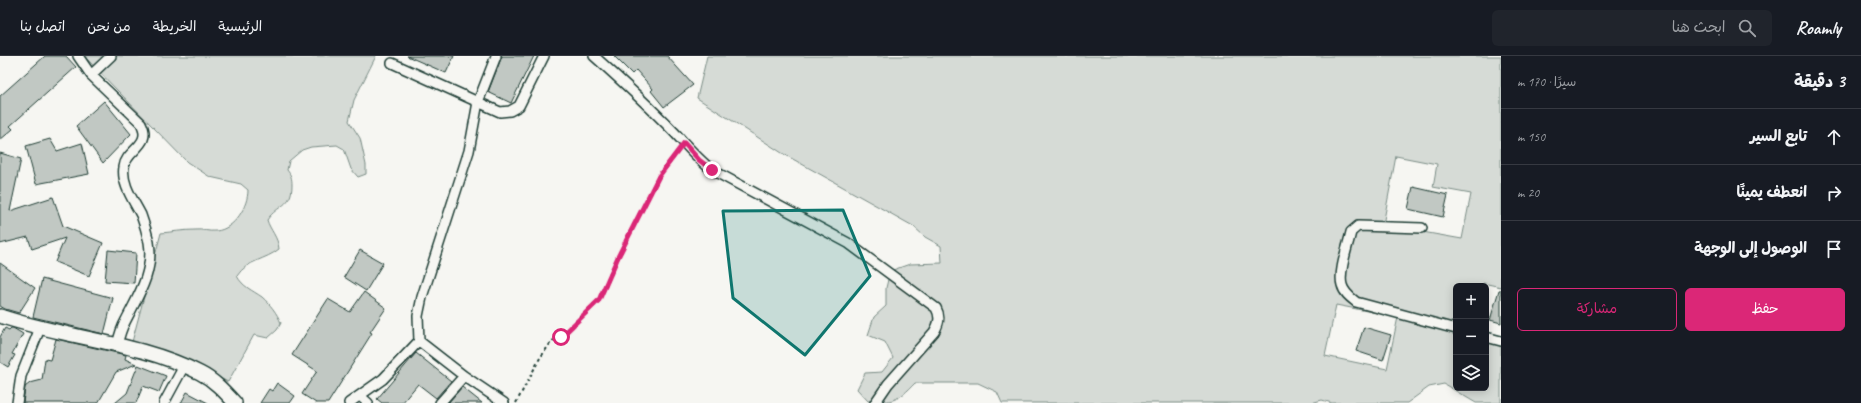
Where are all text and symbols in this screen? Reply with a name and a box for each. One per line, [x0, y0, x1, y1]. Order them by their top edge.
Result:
search box [1492, 10, 1772, 46]
text: Roamly [1796, 16, 1841, 40]
icon: search [1736, 17, 1758, 39]
text: اتصل بنا [20, 18, 65, 35]
text: من نحن [87, 18, 131, 35]
text: الخريطة [153, 18, 196, 35]
text: الرئيسية [218, 18, 262, 35]
text: ابحث هنا [1672, 18, 1726, 37]
text: 3 دقيقة [1794, 71, 1845, 92]
text: سيرًا · 170 m [1517, 74, 1576, 90]
icon: ahead [1823, 126, 1845, 148]
text: تابع السير [1750, 127, 1807, 146]
text: 150 m [1517, 129, 1545, 145]
route end [703, 161, 721, 179]
icon: right [1823, 182, 1845, 204]
text: انعطف يمينًا [1736, 183, 1807, 202]
text: 20 m [1517, 185, 1539, 201]
icon: arrive [1823, 238, 1845, 260]
text: الوصول إلى الوجهة [1694, 239, 1807, 258]
map controls [1453, 283, 1489, 391]
button: + [1453, 283, 1489, 319]
button: مشاركة [1517, 288, 1677, 331]
button: حفظ [1685, 288, 1845, 331]
button: − [1453, 319, 1489, 355]
route start [552, 328, 570, 346]
button: layers [1453, 355, 1489, 391]

